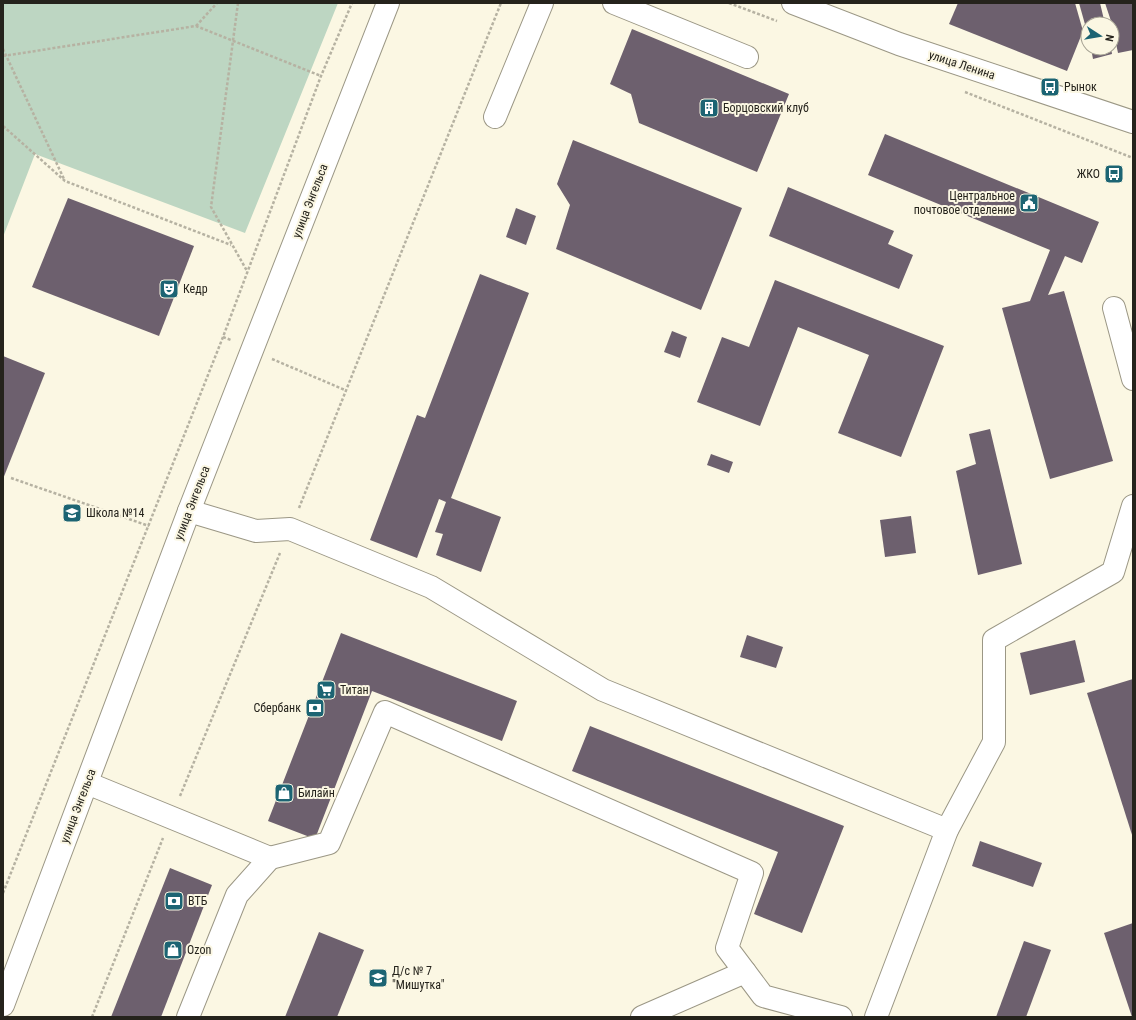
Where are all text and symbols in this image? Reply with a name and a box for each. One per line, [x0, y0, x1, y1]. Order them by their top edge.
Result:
north arrow [1080, 16, 1120, 56]
text: N [1102, 33, 1116, 43]
street label: улица Ленина [927, 48, 997, 82]
bus stop icon: Рынок [1039, 76, 1061, 98]
place label: Рынок [1064, 80, 1097, 94]
building icon: Борцовский клуб [698, 97, 720, 119]
place label: Борцовский клуб [723, 101, 809, 115]
street label: улица Энгельса [289, 162, 331, 240]
bus stop icon: ЖКО [1103, 163, 1125, 185]
place label: ЖКО [1077, 167, 1100, 181]
place label: Центральное почтовое отделение [914, 189, 1015, 217]
public building icon: Центральное почтовое отделение [1018, 192, 1040, 214]
theatre icon: Кедр [158, 278, 180, 300]
place label: Кедр [183, 282, 208, 296]
street label: улица Энгельса [171, 464, 213, 542]
school or university icon: Школа №14 [61, 502, 83, 524]
place label: Школа №14 [86, 506, 145, 520]
supermarket icon: Титан [315, 679, 337, 701]
place label: Титан [340, 683, 369, 697]
bank icon: Сбербанк [304, 697, 326, 719]
place label: Сбербанк [253, 701, 301, 715]
street label: улица Энгельса [57, 767, 99, 845]
shop icon: Билайн [273, 782, 295, 804]
place label: Билайн [298, 786, 335, 800]
bank icon: ВТБ [163, 890, 185, 912]
place label: ВТБ [188, 894, 208, 908]
shop icon: Ozon [162, 939, 184, 961]
place label: Ozon [187, 943, 211, 957]
place label: Д/с № 7 "Мишутка" [392, 964, 445, 992]
school or university icon: Д/с № 7 "Мишутка" [367, 967, 389, 989]

